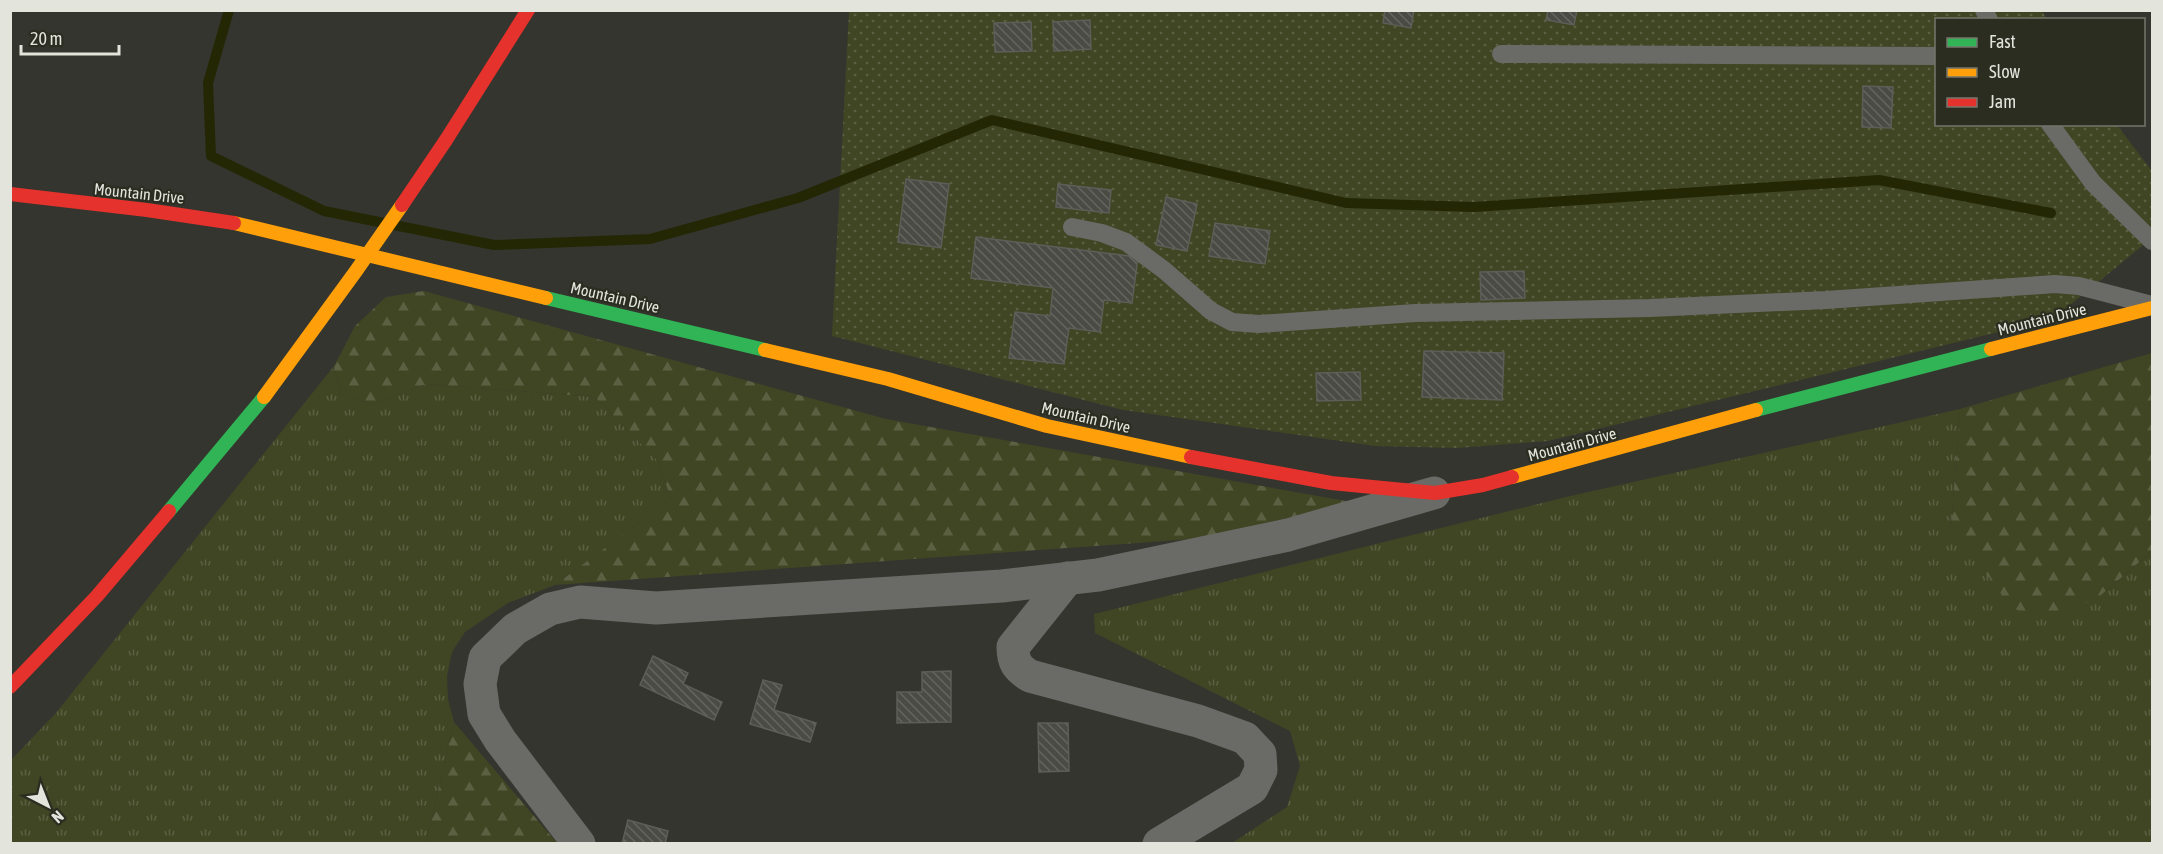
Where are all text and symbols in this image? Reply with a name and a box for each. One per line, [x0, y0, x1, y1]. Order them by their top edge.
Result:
scale bar [21, 18, 118, 56]
legend [1935, 18, 2145, 126]
text: 20 m [30, 28, 62, 49]
text: Fast [1989, 31, 2016, 52]
text: Slow [1989, 61, 2020, 82]
text: Jam [1989, 91, 2016, 112]
street label: Mountain Drive [93, 179, 185, 207]
street label: Mountain Drive [569, 278, 661, 316]
street label: Mountain Drive [1996, 299, 2088, 339]
street label: Mountain Drive [1040, 398, 1132, 436]
street label: Mountain Drive [1526, 424, 1618, 464]
north arrow [18, 776, 78, 836]
text: N [49, 807, 68, 827]

